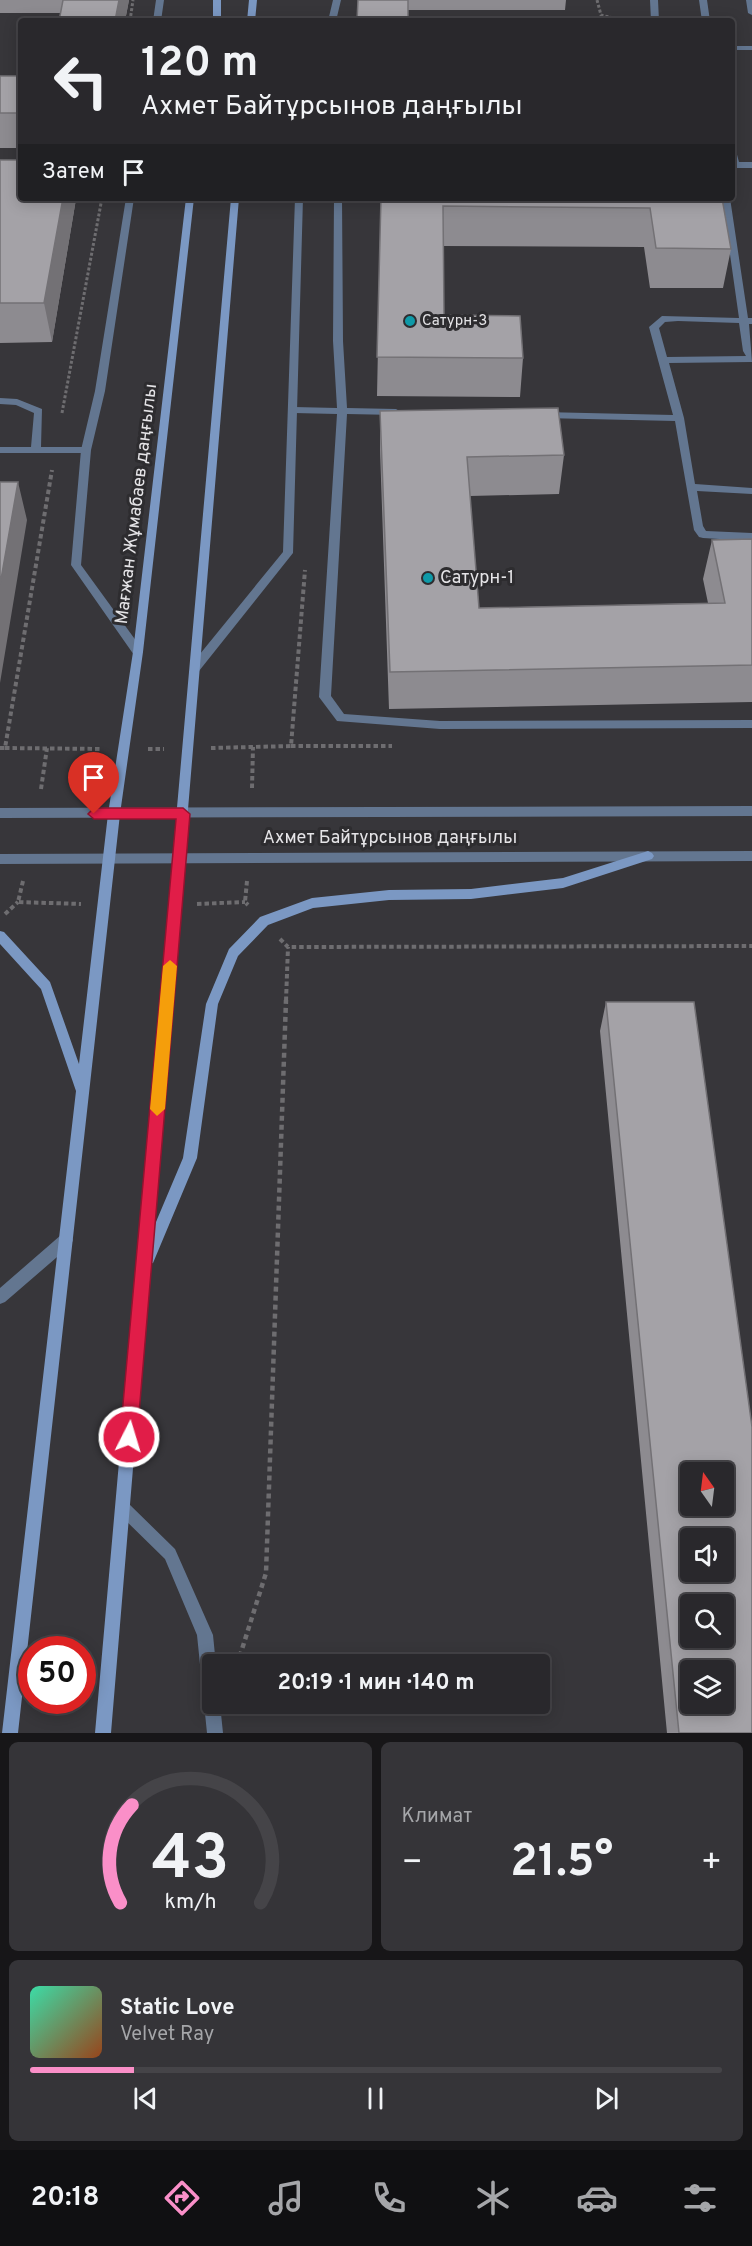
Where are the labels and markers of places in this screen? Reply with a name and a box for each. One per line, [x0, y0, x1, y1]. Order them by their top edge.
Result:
place label: Сатурн-3 [422, 312, 487, 331]
marker: Сатурн-3 [403, 314, 417, 328]
place label: Сатурн-1 [440, 567, 514, 590]
marker: Сатурн-1 [421, 571, 435, 585]
pin [68, 752, 119, 814]

